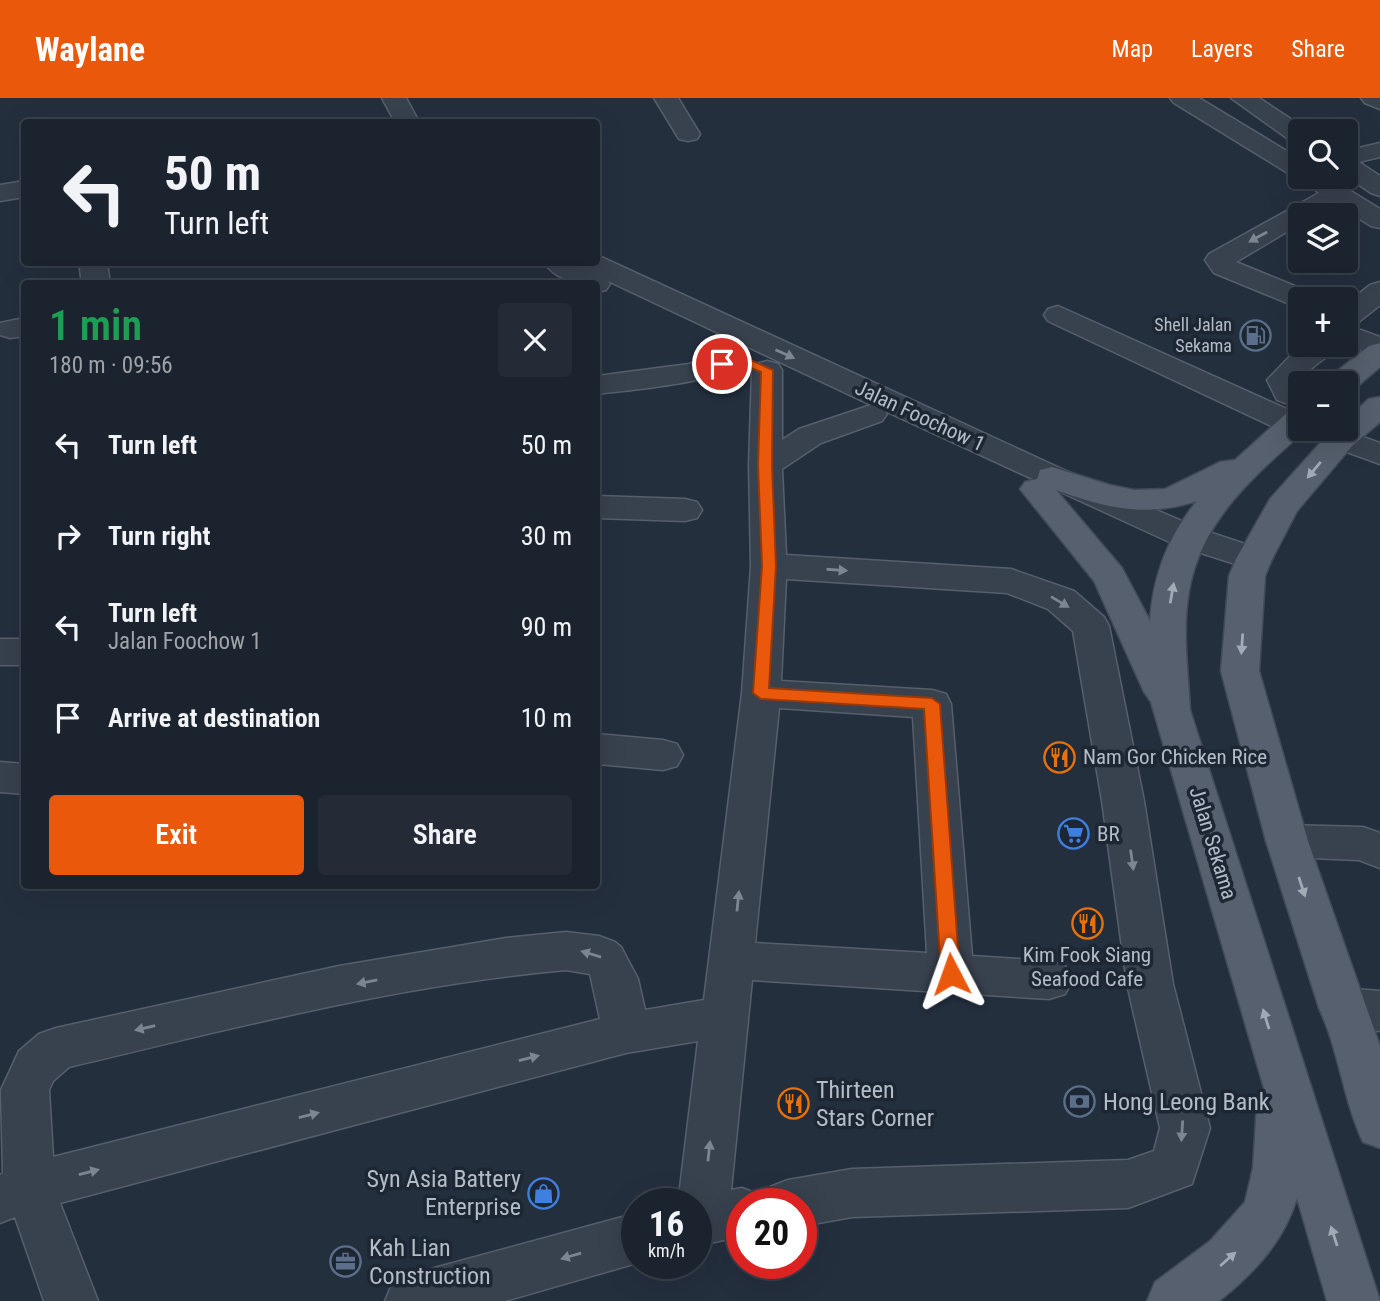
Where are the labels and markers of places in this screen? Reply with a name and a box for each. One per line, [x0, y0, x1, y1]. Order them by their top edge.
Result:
place label: Shell Jalan Sekama [1154, 314, 1232, 356]
fuel station icon: Shell Jalan Sekama [1238, 318, 1272, 352]
pin [692, 334, 752, 394]
restaurant icon: Nam Gor Chicken Rice [1043, 740, 1077, 774]
place label: Nam Gor Chicken Rice [1083, 745, 1267, 769]
supermarket icon: BR [1057, 817, 1091, 851]
place label: BR [1097, 822, 1120, 846]
restaurant icon: Kim Fook Siang Seafood Cafe [1070, 906, 1104, 940]
place label: Kim Fook Siang Seafood Cafe [1023, 943, 1151, 991]
place label: Thirteen Stars Corner [816, 1076, 934, 1132]
bank icon: Hong Leong Bank [1063, 1085, 1097, 1119]
restaurant icon: Thirteen Stars Corner [776, 1087, 810, 1121]
place label: Hong Leong Bank [1103, 1088, 1270, 1116]
place label: Syn Asia Battery Enterprise [367, 1165, 521, 1221]
shop icon: Syn Asia Battery Enterprise [527, 1176, 561, 1210]
place label: Kah Lian Construction [369, 1234, 491, 1290]
office icon: Kah Lian Construction [329, 1245, 363, 1279]

